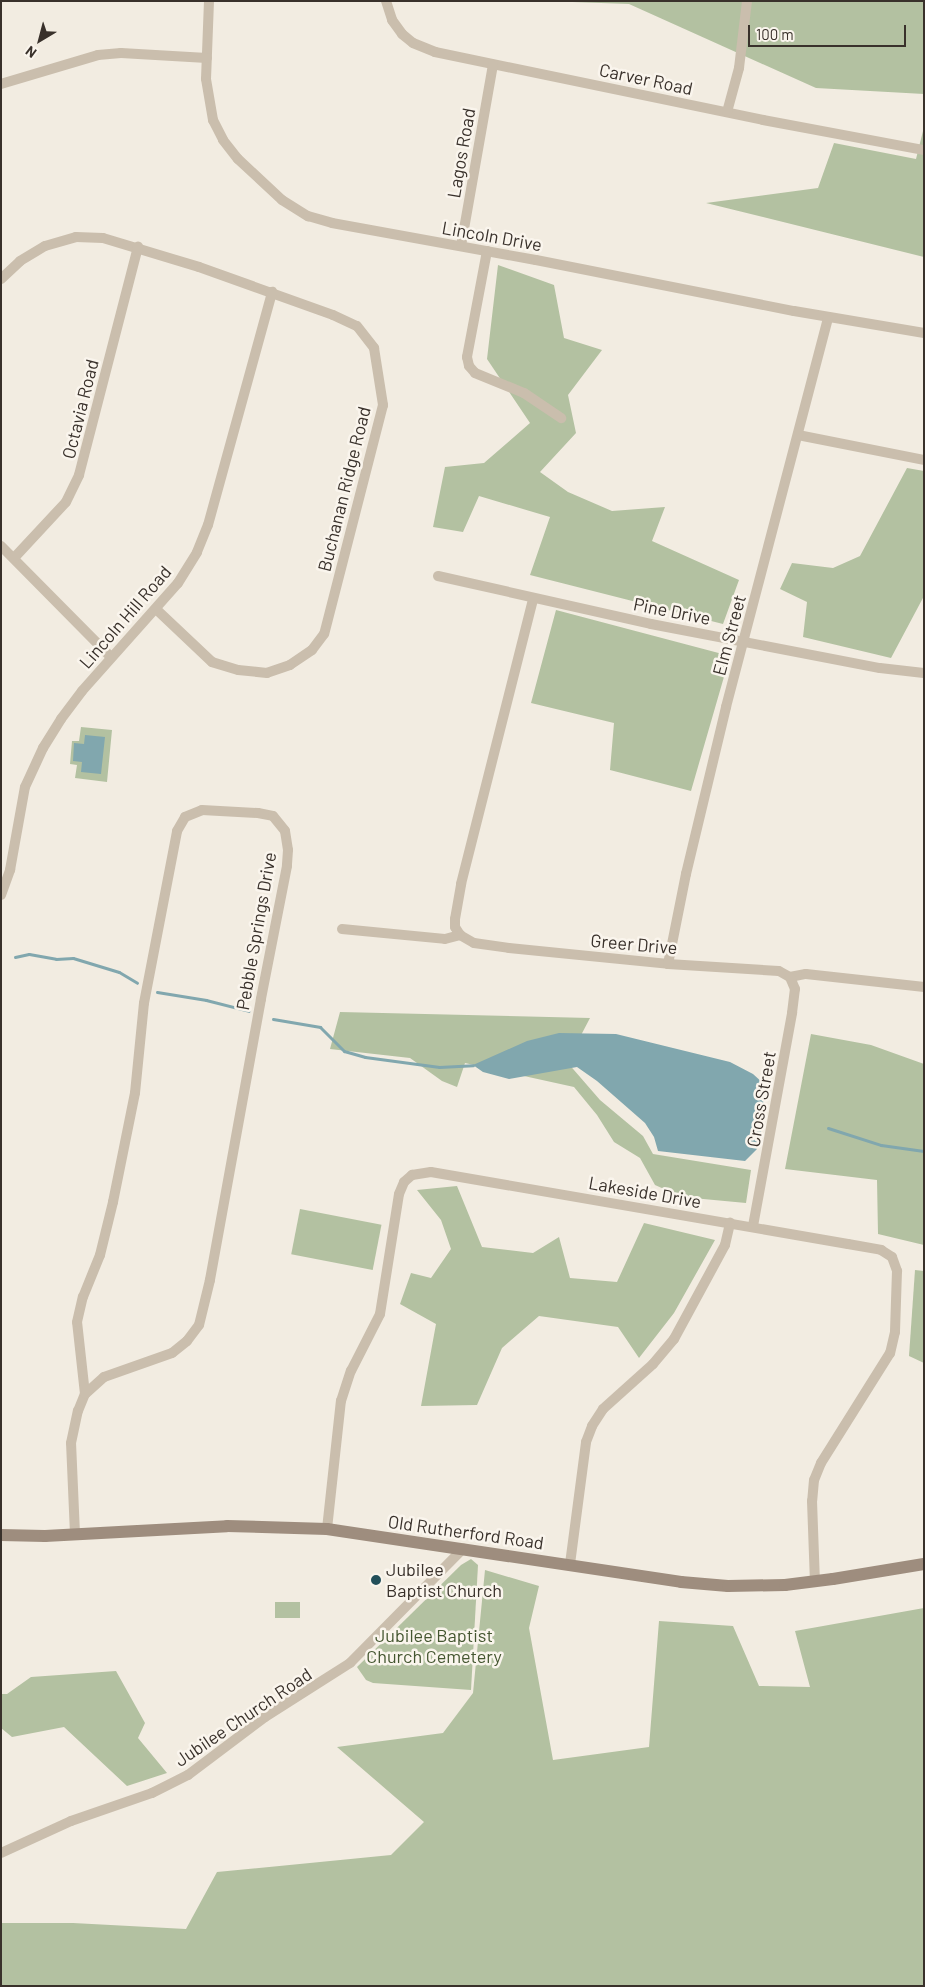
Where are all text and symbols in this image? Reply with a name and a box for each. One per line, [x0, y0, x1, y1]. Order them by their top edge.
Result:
north arrow [15, 15, 65, 65]
scale bar [750, 15, 908, 47]
text: 100 m [756, 25, 794, 43]
text: N [22, 43, 40, 62]
street label: Carver Road [597, 59, 695, 99]
street label: Lagos Road [442, 106, 480, 200]
street label: Lincoln Drive [440, 217, 544, 255]
street label: Octavia Road [57, 357, 103, 461]
street label: Buchanan Ridge Road [313, 404, 375, 574]
street label: Lincoln Hill Road [75, 561, 175, 673]
street label: Elm Street [708, 592, 750, 678]
street label: Pine Drive [632, 593, 712, 629]
street label: Pebble Springs Drive [231, 850, 281, 1012]
street label: Greer Drive [590, 929, 678, 959]
street label: Cross Street [742, 1049, 780, 1149]
street label: Lakeside Drive [587, 1171, 703, 1213]
street label: Old Rutherford Road [387, 1510, 545, 1554]
place label: Jubilee Baptist Church [386, 1559, 502, 1602]
marker: Jubilee Baptist Church [370, 1574, 382, 1586]
park label: Jubilee Baptist Church Cemetery [366, 1625, 502, 1668]
street label: Jubilee Church Road [170, 1663, 316, 1771]

